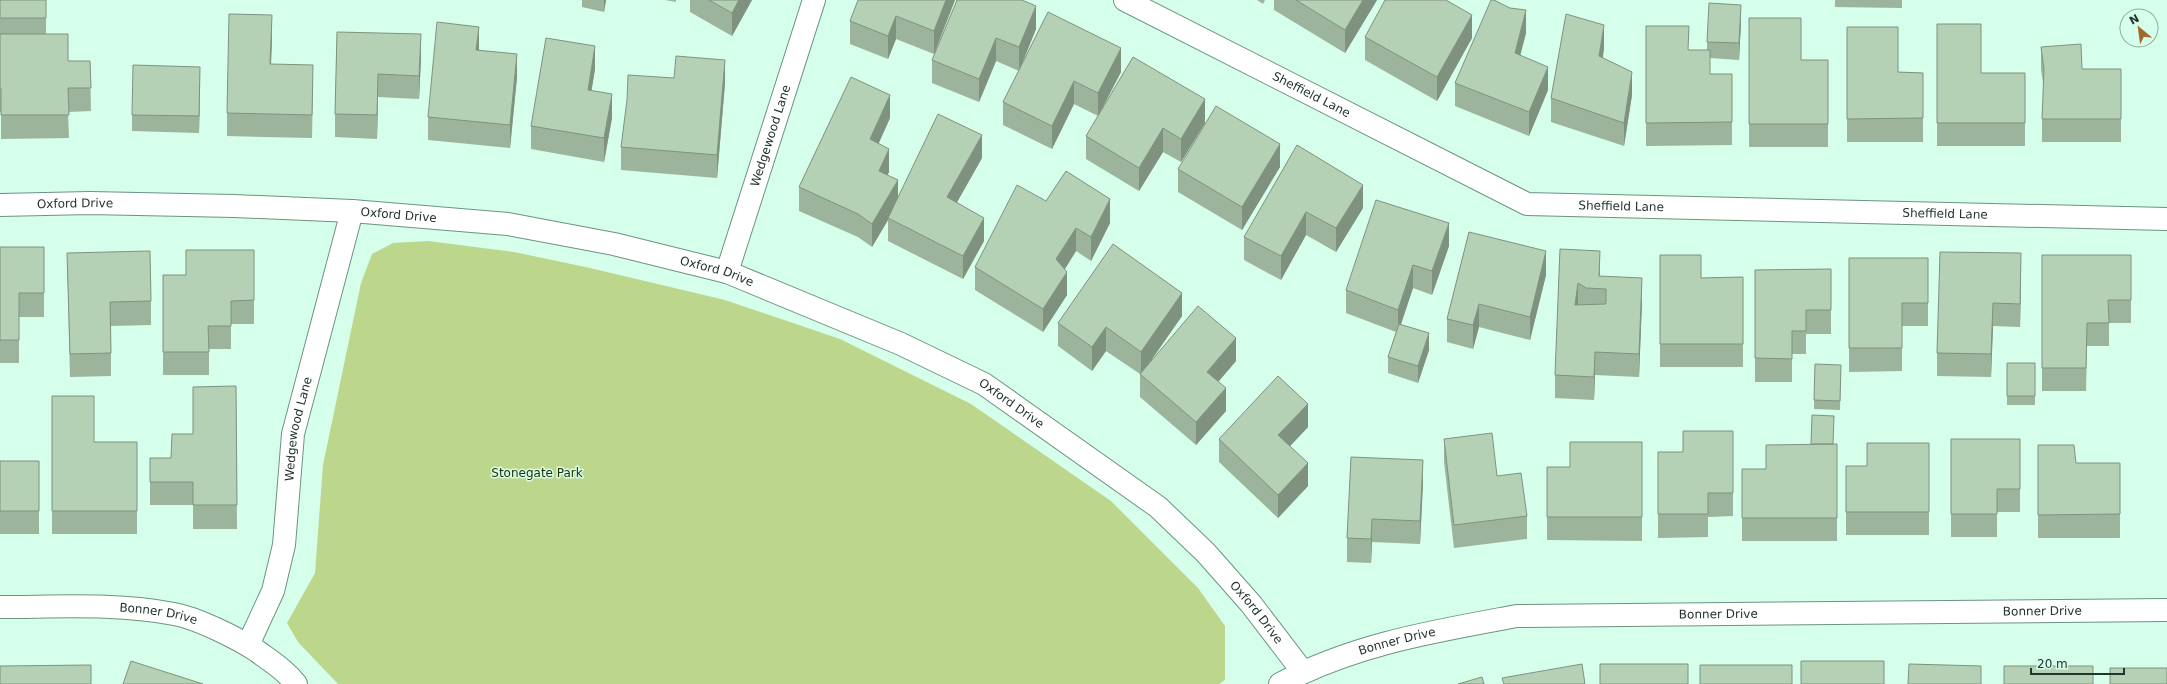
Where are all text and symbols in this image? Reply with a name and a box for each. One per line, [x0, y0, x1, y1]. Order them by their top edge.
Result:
north arrow [2119, 8, 2159, 48]
text: N [2127, 12, 2142, 28]
street label: Sheffield Lane [1270, 69, 1353, 120]
street label: Wedgewood Lane [748, 83, 793, 189]
street label: Oxford Drive [37, 196, 113, 211]
street label: Sheffield Lane [1578, 198, 1664, 214]
street label: Oxford Drive [360, 205, 437, 225]
street label: Sheffield Lane [1902, 206, 1988, 222]
street label: Oxford Drive [679, 254, 756, 289]
street label: Wedgewood Lane [282, 375, 315, 482]
street label: Oxford Drive [976, 376, 1047, 431]
park label: Stonegate Park [491, 466, 583, 480]
street label: Oxford Drive [1227, 578, 1286, 647]
street label: Bonner Drive [119, 600, 199, 627]
street label: Bonner Drive [2003, 604, 2082, 619]
street label: Bonner Drive [1679, 607, 1758, 622]
street label: Bonner Drive [1357, 625, 1437, 658]
scale bar [2031, 650, 2124, 676]
text: 20 m [2037, 657, 2068, 671]

